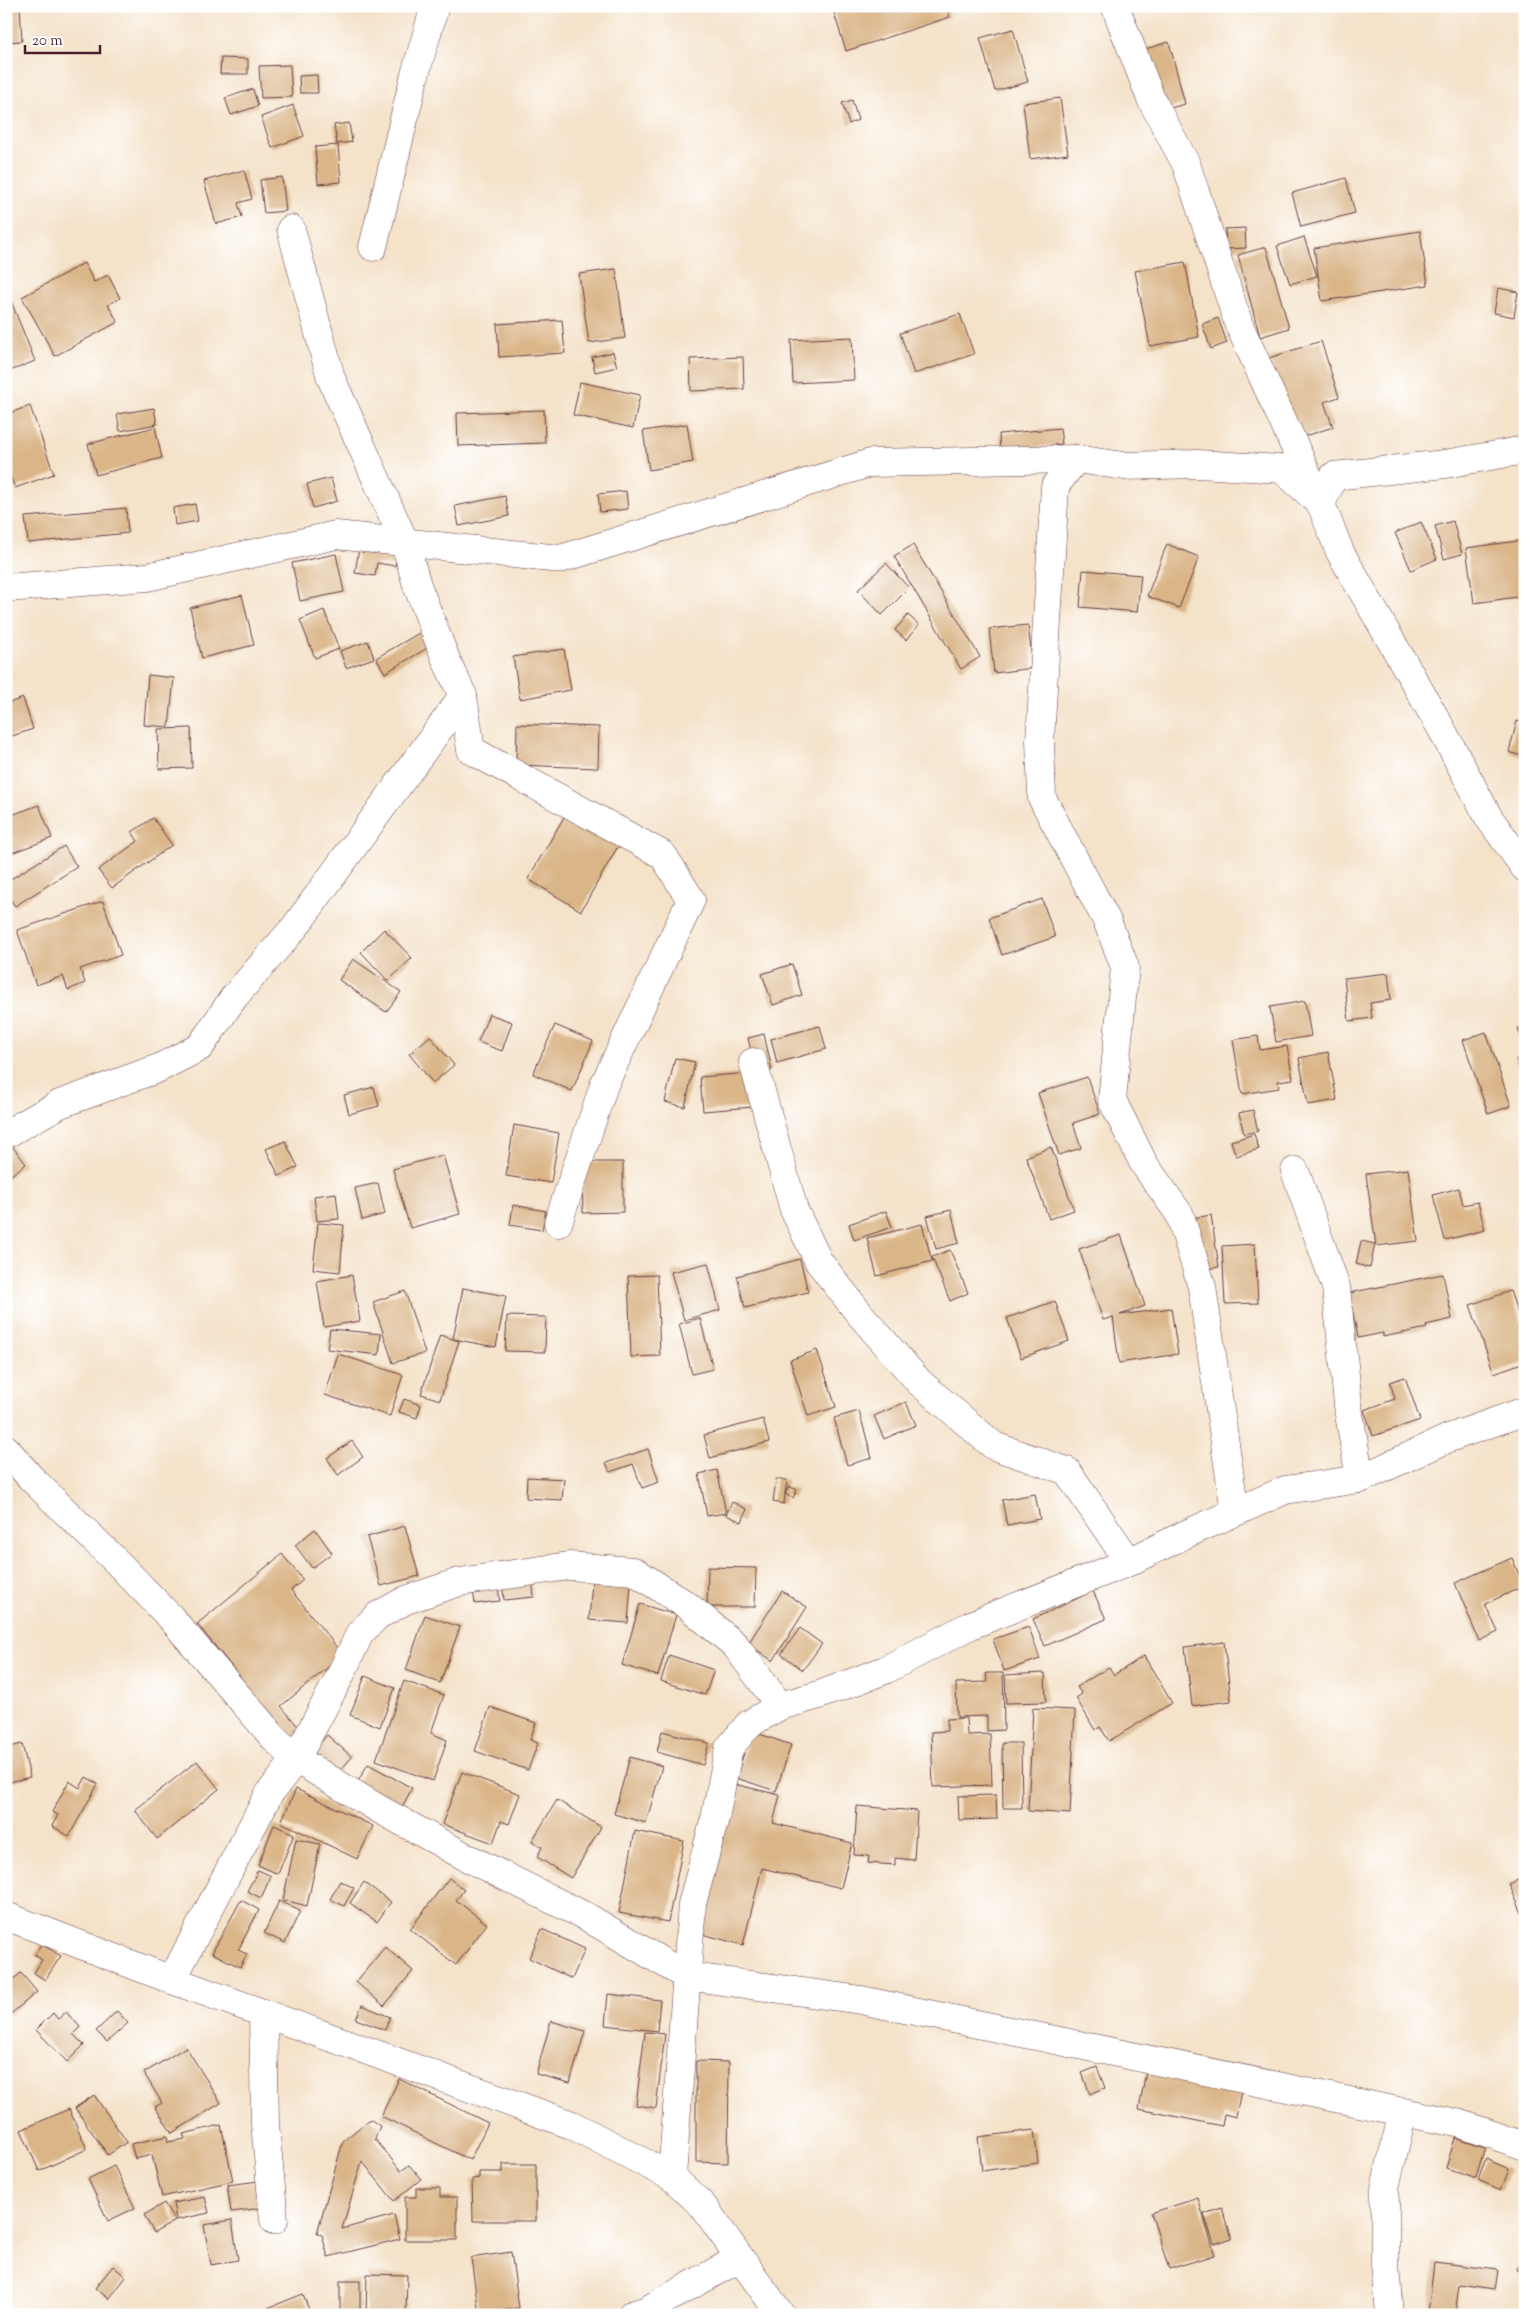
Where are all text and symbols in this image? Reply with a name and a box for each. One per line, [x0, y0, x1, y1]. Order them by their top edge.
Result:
scale bar [25, 22, 100, 54]
text: 20 m [32, 31, 63, 52]

